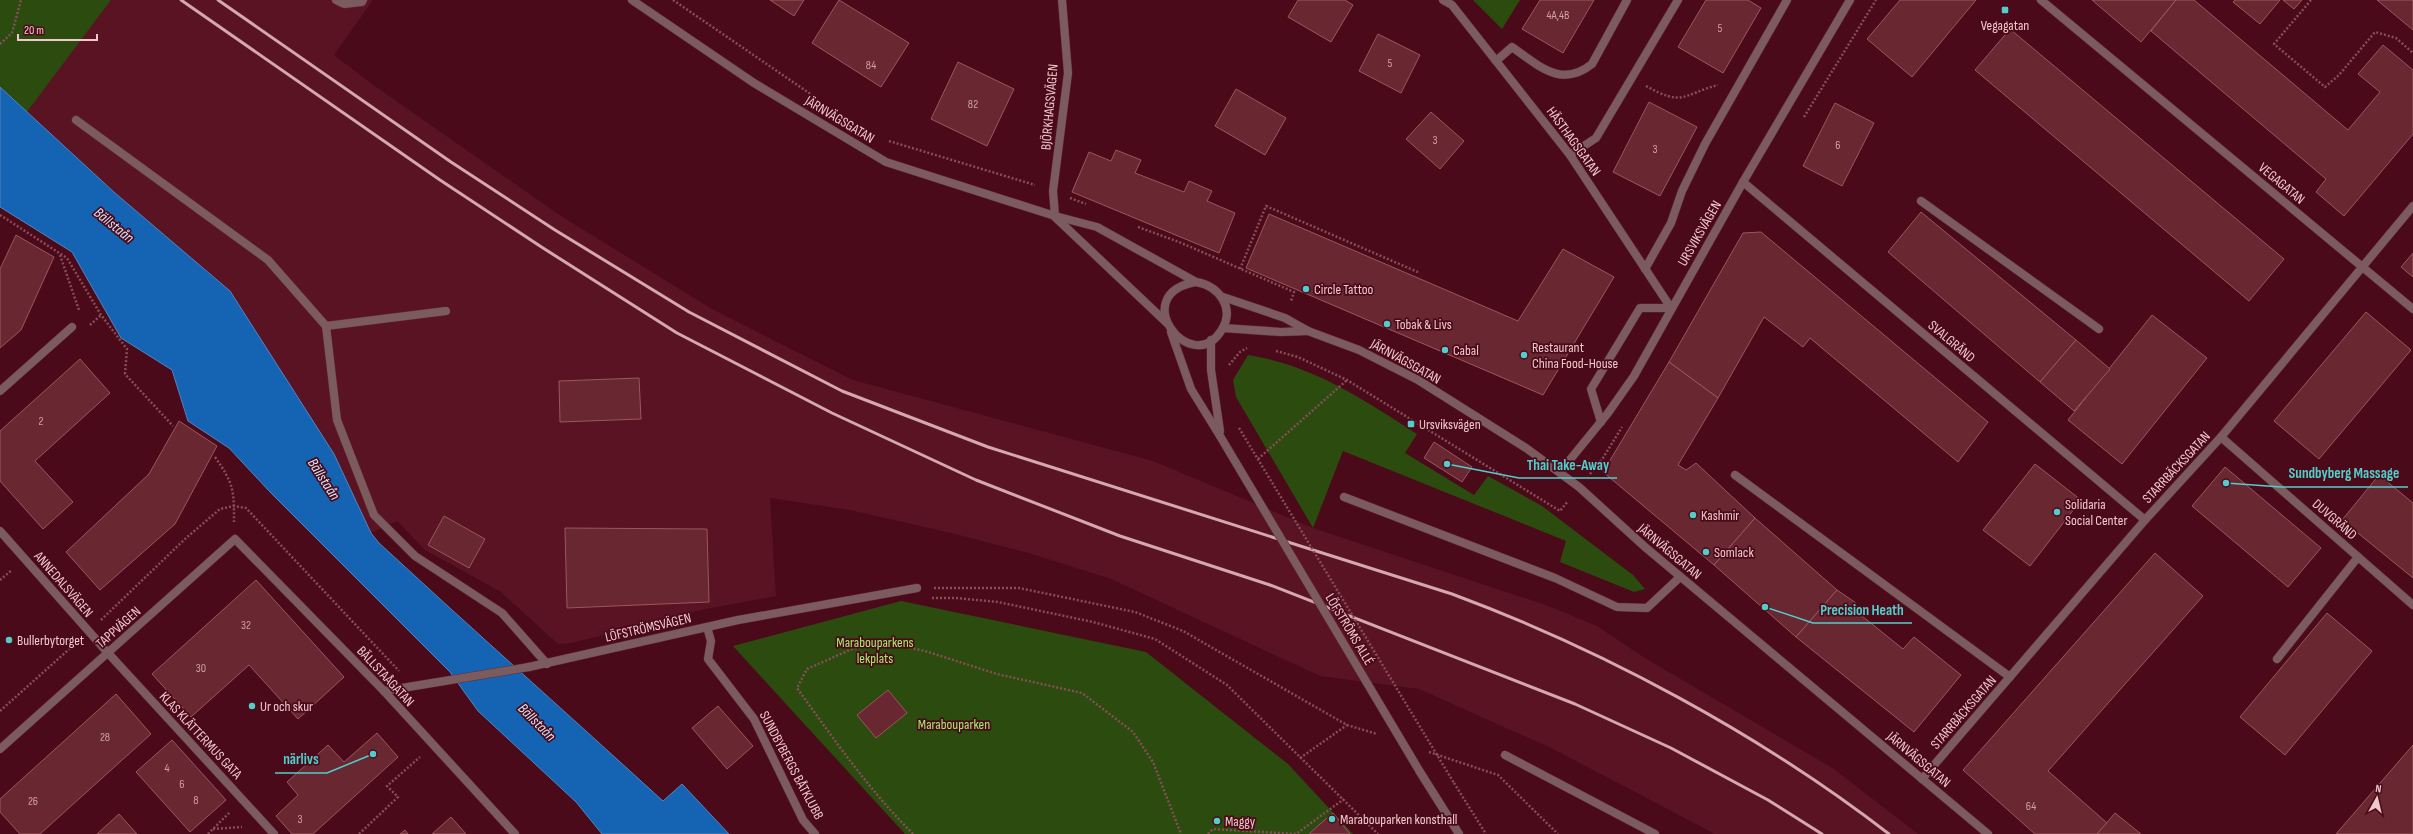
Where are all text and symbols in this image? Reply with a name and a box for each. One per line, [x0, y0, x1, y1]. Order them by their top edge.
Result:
marker: Vegagatan [2000, 5, 2010, 15]
house number: 4A,4B [1547, 8, 1569, 23]
scale bar [18, 16, 97, 42]
place label: Vegagatan [1981, 17, 2029, 34]
house number: 5 [1718, 21, 1723, 36]
text: 20 m [24, 23, 44, 38]
house number: 5 [1388, 56, 1393, 71]
house number: 84 [866, 58, 876, 73]
street label: BJÖRKHAGSVÄGEN [1037, 63, 1062, 151]
street label: JÄRNVÄGSGATAN [801, 92, 877, 147]
house number: 82 [968, 97, 978, 112]
street label: HÄSTHAGSGATAN [1543, 103, 1604, 179]
house number: 3 [1432, 133, 1438, 148]
house number: 6 [1835, 138, 1841, 153]
house number: 3 [1652, 142, 1658, 157]
street label: VEGAGATAN [2255, 159, 2308, 208]
street label: URSVIKSVÄGEN [1674, 198, 1725, 269]
water label: Bällstaån [90, 203, 138, 247]
place label: Circle Tattoo [1314, 281, 1374, 298]
marker: Circle Tattoo [1301, 284, 1311, 294]
place label: Tobak & Livs [1395, 316, 1452, 333]
street label: SVALGRÄND [1925, 317, 1979, 366]
marker: Tobak & Livs [1382, 319, 1392, 329]
street label: JÄRNVÄGSGATAN [1367, 335, 1444, 388]
place label: Restaurant China Food-House [1532, 339, 1618, 372]
place label: Cabal [1453, 342, 1479, 359]
marker: Cabal [1440, 345, 1450, 355]
marker: Restaurant China Food-House [1519, 350, 1529, 360]
house number: 2 [39, 414, 44, 429]
place label: Ursviksvägen [1419, 416, 1481, 433]
marker: Ursviksvägen [1406, 419, 1416, 429]
street label: STARRBÄCKSGATAN [2139, 428, 2214, 507]
callout: Thai Take-Away [1519, 451, 1617, 478]
water label: Bällstaån [303, 455, 344, 504]
text: Thai Take-Away [1527, 456, 1610, 475]
callout: Sundbyberg Massage [2281, 460, 2408, 487]
text: Sundbyberg Massage [2289, 464, 2399, 483]
street label: DUVGRÄND [2309, 495, 2360, 543]
place label: Solidaria Social Center [2065, 496, 2127, 529]
place label: Kashmir [1701, 507, 1739, 524]
marker: Solidaria Social Center [2052, 507, 2062, 517]
marker: Kashmir [1688, 510, 1698, 520]
street label: JÄRNVÄGSGATAN [1634, 519, 1705, 583]
place label: Somlack [1714, 544, 1754, 561]
street label: ANNEDALSVÄGEN [30, 547, 97, 621]
marker: Somlack [1701, 547, 1711, 557]
street label: LÖFSTRÖMS ALLÉ [1322, 590, 1378, 668]
callout: Precision Heath [1813, 596, 1912, 623]
text: Precision Heath [1820, 601, 1904, 620]
street label: TAPPVÄGEN [92, 603, 144, 652]
street label: LÖFSTRÖMSVÄGEN [603, 609, 693, 646]
house number: 32 [241, 618, 251, 633]
place label: Bullerbytorget [17, 632, 84, 649]
park label: Marabouparkens lekplats [836, 634, 914, 667]
marker: Bullerbytorget [4, 635, 14, 645]
street label: BÄLLSTAÅGATAN [353, 643, 418, 710]
house number: 30 [196, 661, 206, 676]
street label: STARRBÄCKSGATAN [1927, 672, 2000, 753]
street label: KLAS KLÄTTERMUS GATA [156, 688, 246, 783]
place label: Ur och skur [260, 698, 313, 715]
water label: Bällstaån [514, 699, 560, 745]
marker: Ur och skur [247, 701, 257, 711]
street label: SUNDBYBERGS BÅTKLUBB [756, 708, 827, 822]
park label: Marabouparken [918, 716, 990, 733]
street label: JÄRNVÄGSGATAN [1883, 727, 1954, 791]
house number: 28 [100, 730, 110, 745]
callout: närlivs [275, 746, 327, 773]
text: närlivs [283, 750, 319, 769]
house number: 4 [164, 761, 170, 776]
house number: 6 [179, 777, 185, 792]
north arrow [2357, 778, 2397, 818]
text: N [2375, 782, 2382, 795]
house number: 8 [193, 793, 199, 808]
house number: 26 [28, 794, 38, 809]
house number: 64 [2026, 799, 2036, 814]
place label: Marabouparken konsthall [1340, 811, 1457, 828]
house number: 3 [297, 812, 303, 827]
place label: Maggy [1225, 813, 1256, 830]
marker: Marabouparken konsthall [1327, 814, 1337, 824]
marker: Maggy [1212, 816, 1222, 826]

